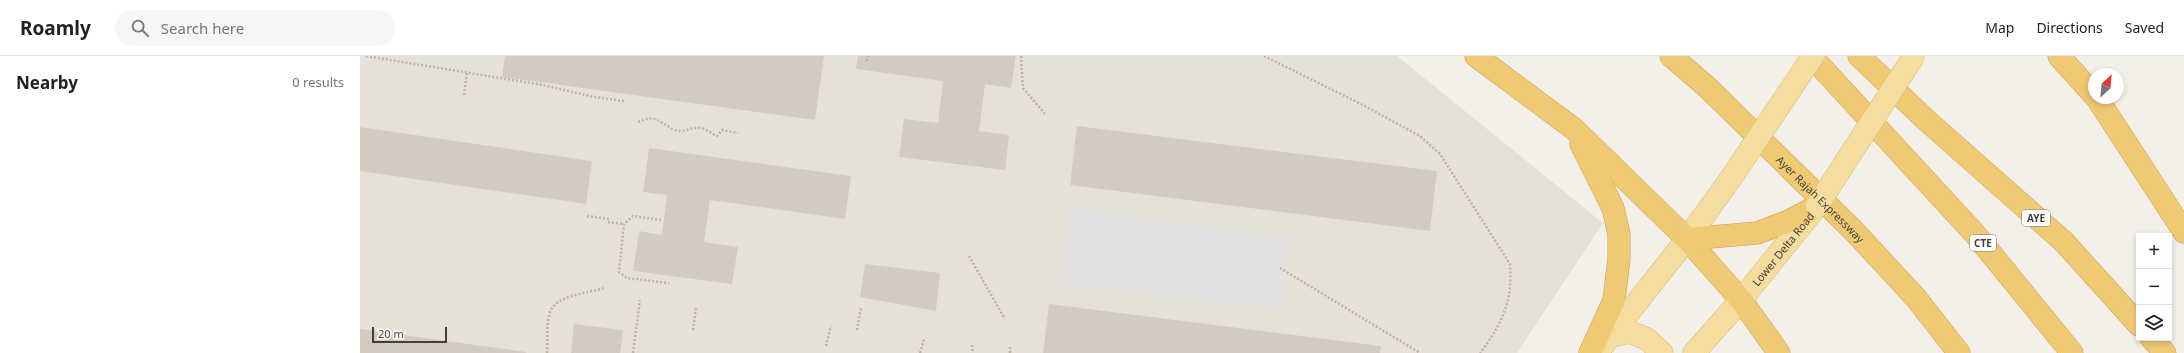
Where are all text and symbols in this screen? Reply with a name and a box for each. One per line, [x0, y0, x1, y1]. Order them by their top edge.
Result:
search box [115, 10, 395, 46]
text: Roamly [20, 15, 91, 41]
icon: search [129, 17, 151, 39]
text: Search here [161, 18, 244, 38]
text: Map [1985, 18, 2014, 37]
text: Directions [2036, 18, 2103, 37]
text: Saved [2125, 18, 2164, 37]
north arrow [2088, 68, 2124, 104]
text: Nearby [16, 71, 78, 94]
text: 0 results [292, 73, 344, 91]
street label: Ayer Rajah Expressway [1773, 152, 1868, 246]
street label: Lower Delta Road [1748, 208, 1817, 289]
road number: AYE [2022, 210, 2050, 226]
map controls [2136, 233, 2172, 341]
button: + [2136, 233, 2172, 269]
road number: CTE [1970, 235, 1996, 251]
button: − [2136, 269, 2172, 305]
button: layers [2136, 305, 2172, 341]
scale bar [372, 325, 447, 344]
text: 20 m [378, 326, 404, 341]

